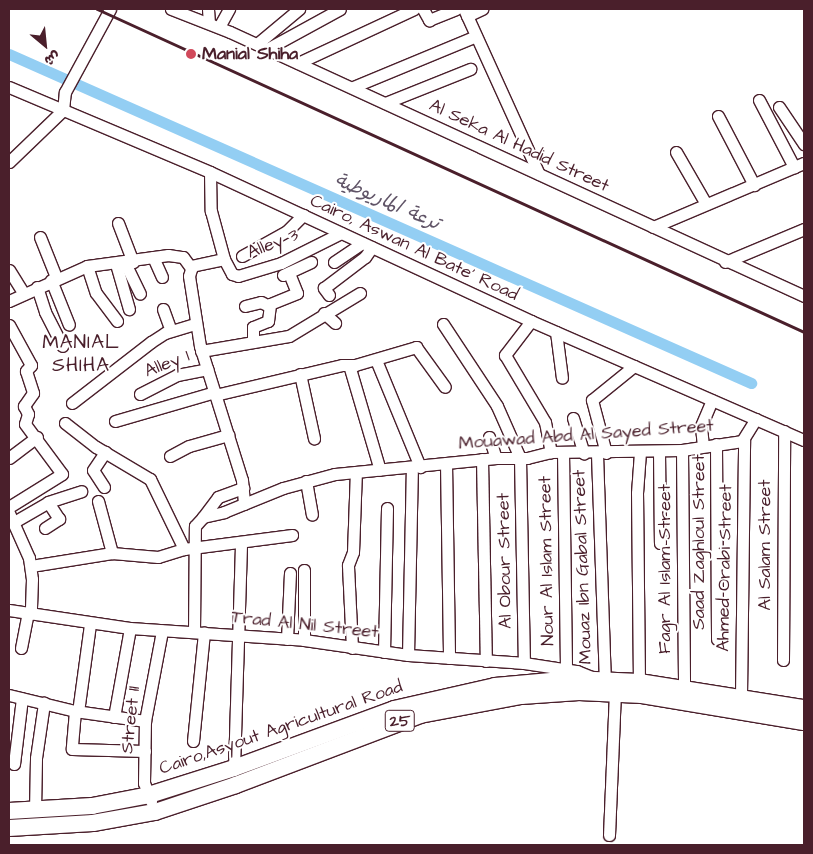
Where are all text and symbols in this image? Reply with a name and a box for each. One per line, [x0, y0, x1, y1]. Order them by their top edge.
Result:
north arrow [20, 20, 70, 70]
place label: Manial Shiha [202, 43, 298, 65]
text: ش [41, 46, 64, 71]
marker: Manial Shiha [184, 47, 198, 61]
street label: Al Seka Al Hadid Street [426, 95, 612, 197]
water label: ترعة الماريوطية [331, 169, 443, 235]
street label: Cairo, Aswan Al Bate' Road [306, 190, 522, 306]
street label: Alley 3 [244, 224, 302, 264]
district label: MANIAL SHIHA [41, 330, 121, 377]
street label: Alley 1 [142, 346, 192, 382]
street label: Mouawad Abd Al Sayed Street [458, 415, 714, 455]
street label: Saad Zaghloul Street [688, 454, 710, 630]
street label: Mouaz Ibn Gabal Street [569, 469, 597, 665]
street label: Nour Al Islam Street [535, 476, 559, 646]
street label: Al Salam Street [754, 479, 776, 611]
street label: Fagr Al Islam Street [654, 484, 676, 654]
street label: Ahmed Orabi Street [713, 484, 737, 652]
street label: Al Obour Street [493, 493, 517, 629]
street label: Trad Al Nil Street [230, 607, 380, 643]
street label: Cairo,Asyout Agricultural Road [157, 676, 405, 780]
street label: Street 11 [117, 685, 145, 755]
road number: 25 [384, 708, 416, 734]

